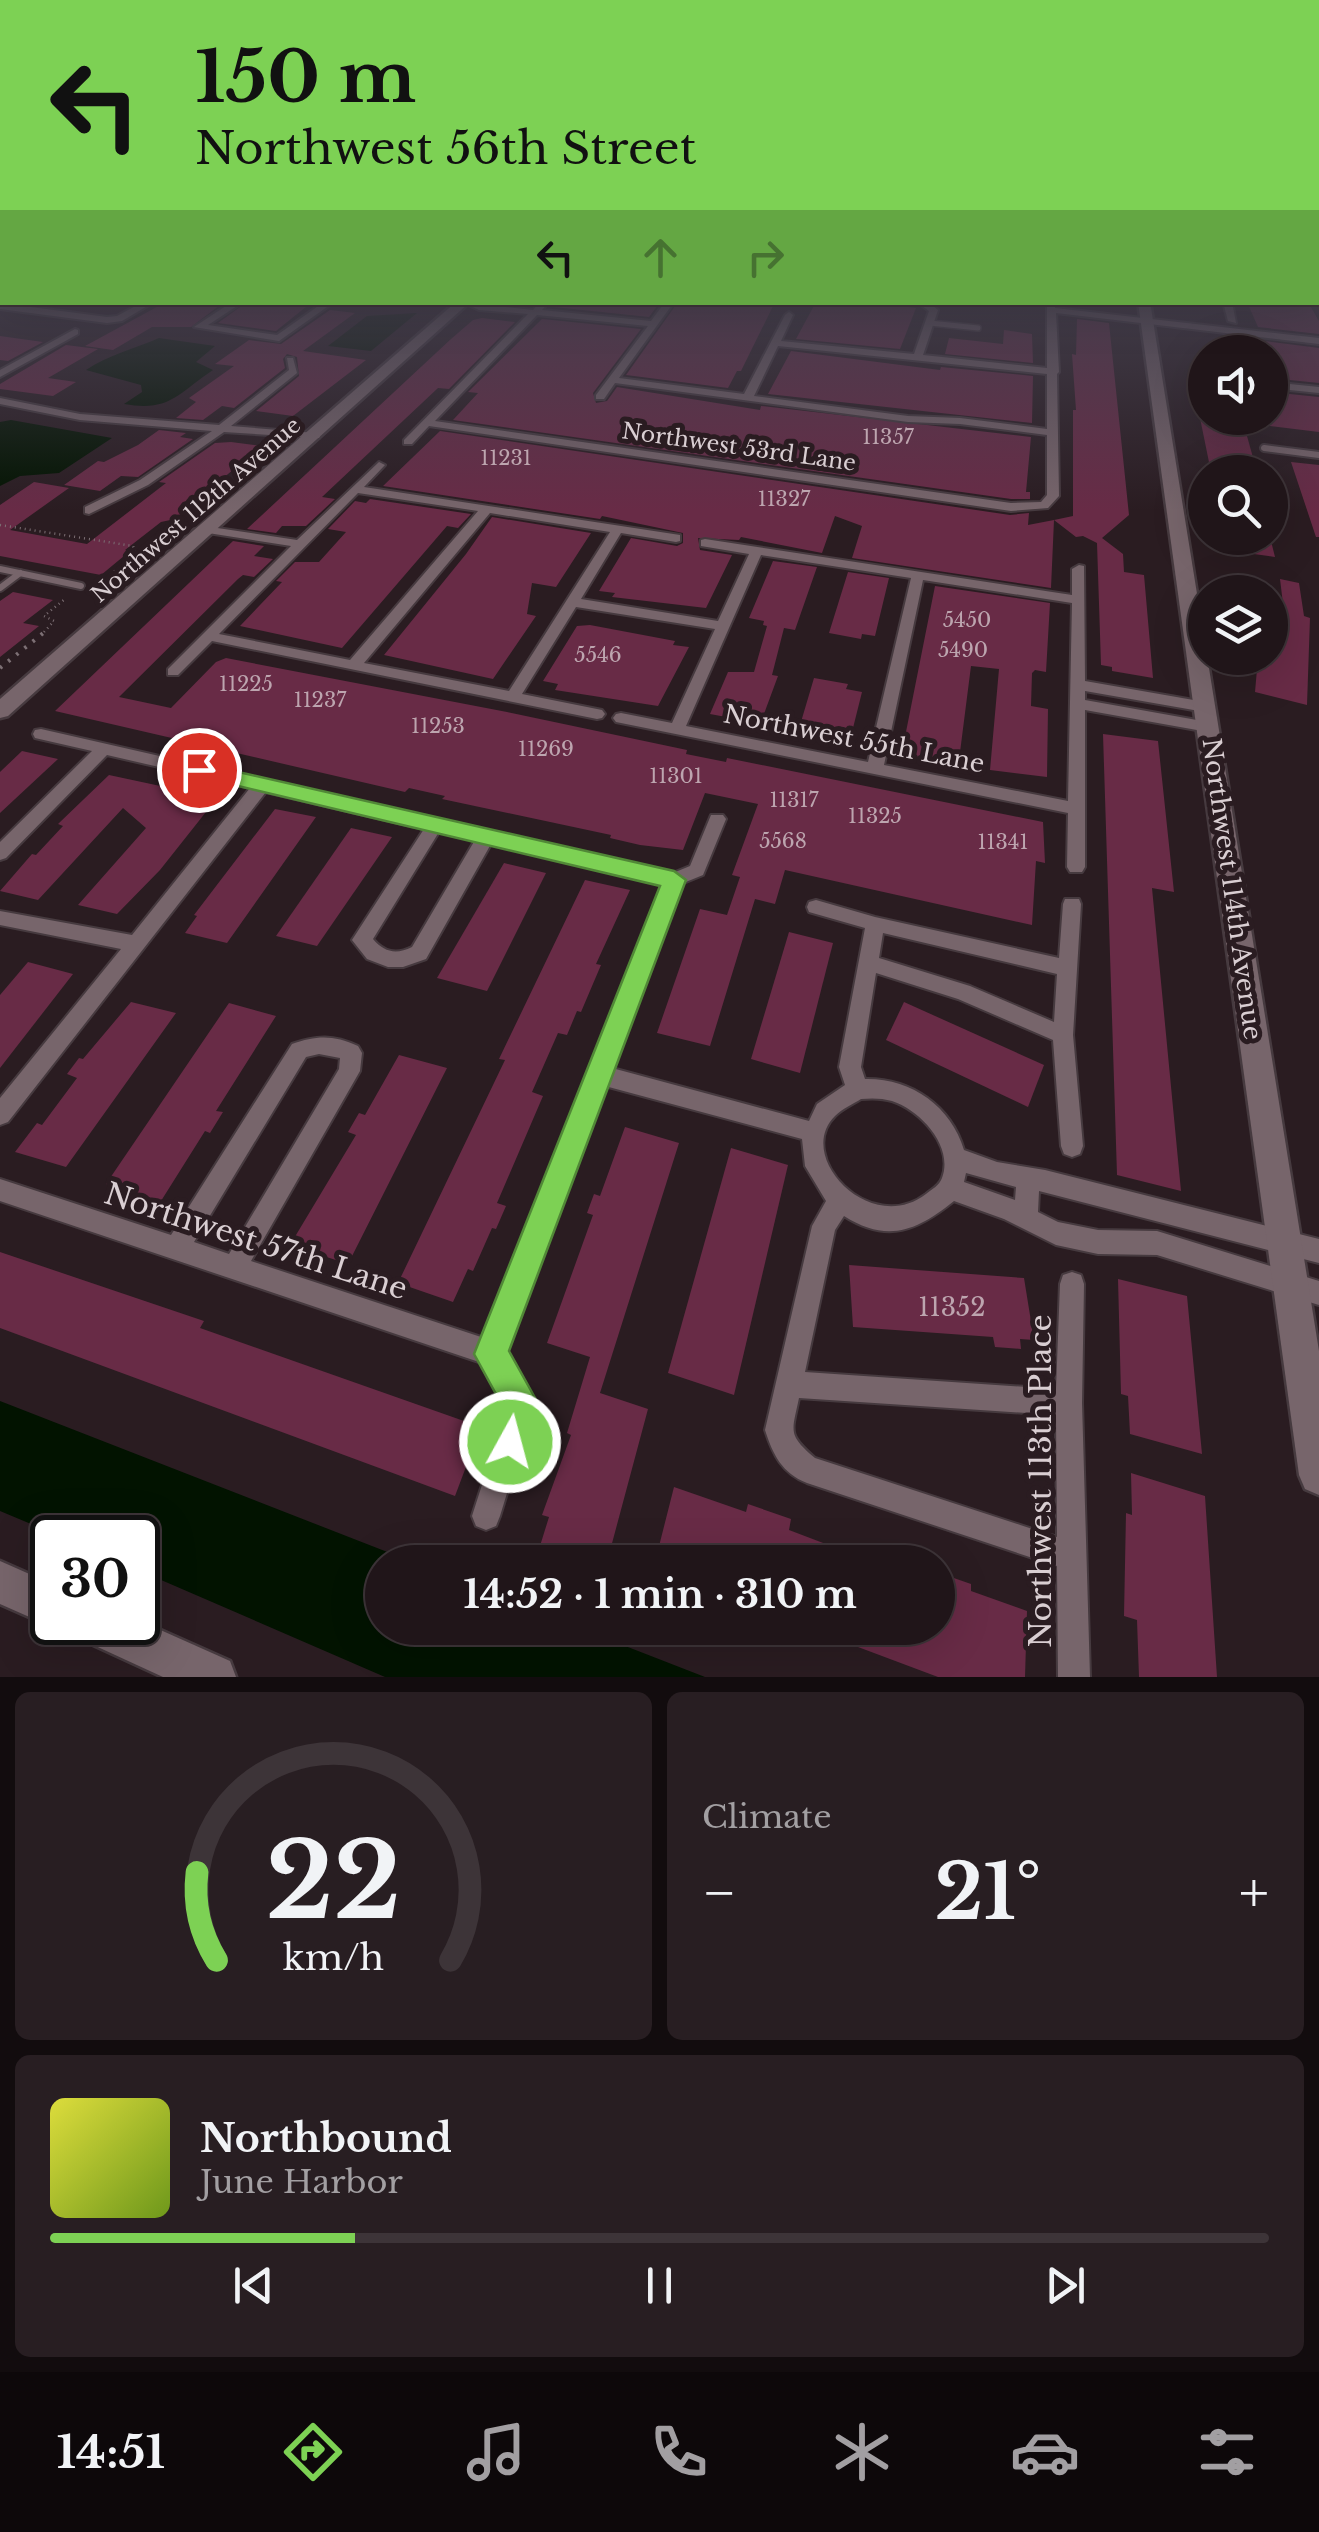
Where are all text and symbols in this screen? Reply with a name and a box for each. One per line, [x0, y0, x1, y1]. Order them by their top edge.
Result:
text: 150 m [195, 34, 416, 121]
icon: left [30, 40, 160, 170]
text: Northwest 56th Street [195, 120, 697, 176]
icon: left [528, 230, 583, 285]
icon: ahead [633, 230, 688, 285]
icon: right [738, 230, 793, 285]
map controls [1188, 335, 1288, 675]
button: sound [1188, 335, 1288, 435]
street label: Northwest 112th Avenue [86, 412, 306, 608]
street label: Northwest 53rd Lane [620, 417, 858, 477]
house number: 11357 [862, 425, 915, 449]
house number: 11231 [480, 446, 532, 470]
button: search [1188, 455, 1288, 555]
house number: 11327 [758, 487, 811, 511]
button: layers [1188, 575, 1288, 675]
house number: 5450 [943, 608, 991, 632]
house number: 5490 [938, 638, 988, 662]
house number: 5546 [574, 643, 622, 667]
house number: 11225 [219, 672, 273, 696]
house number: 11237 [294, 688, 347, 712]
street label: Northwest 55th Lane [721, 698, 987, 780]
house number: 11253 [411, 714, 465, 738]
pin [157, 728, 242, 813]
street label: Northwest 114th Avenue [1195, 736, 1269, 1042]
house number: 11269 [518, 737, 574, 761]
icon: arrive [172, 743, 227, 798]
house number: 11301 [649, 764, 703, 788]
house number: 11317 [769, 788, 820, 812]
house number: 11325 [848, 804, 902, 828]
house number: 5568 [759, 829, 807, 853]
house number: 11341 [978, 830, 1028, 854]
street label: Northwest 57th Lane [100, 1175, 412, 1307]
house number: 11352 [918, 1292, 986, 1323]
street label: Northwest 113th Place [1022, 1314, 1059, 1648]
position arrow [458, 1390, 562, 1494]
speed limit sign: 30 [30, 1515, 160, 1645]
text: 14:52 · 1 min · 310 m [463, 1571, 857, 1618]
text: Climate [702, 1797, 831, 1837]
text: 22 [266, 1817, 401, 1946]
text: 21° [935, 1846, 1041, 1939]
text: − [702, 1859, 737, 1927]
text: + [1239, 1859, 1269, 1927]
text: km/h [283, 1935, 384, 1980]
text: Northbound [200, 2115, 452, 2162]
text: June Harbor [200, 2162, 403, 2202]
icon: previous [226, 2258, 281, 2313]
icon: pause [632, 2258, 687, 2313]
icon: next [1038, 2258, 1093, 2313]
icon: directions [278, 2417, 348, 2487]
icon: music [461, 2417, 531, 2487]
icon: phone [644, 2417, 714, 2487]
icon: climate [827, 2417, 897, 2487]
icon: car [1010, 2417, 1080, 2487]
icon: filters [1192, 2417, 1262, 2487]
text: 14:51 [56, 2424, 165, 2480]

